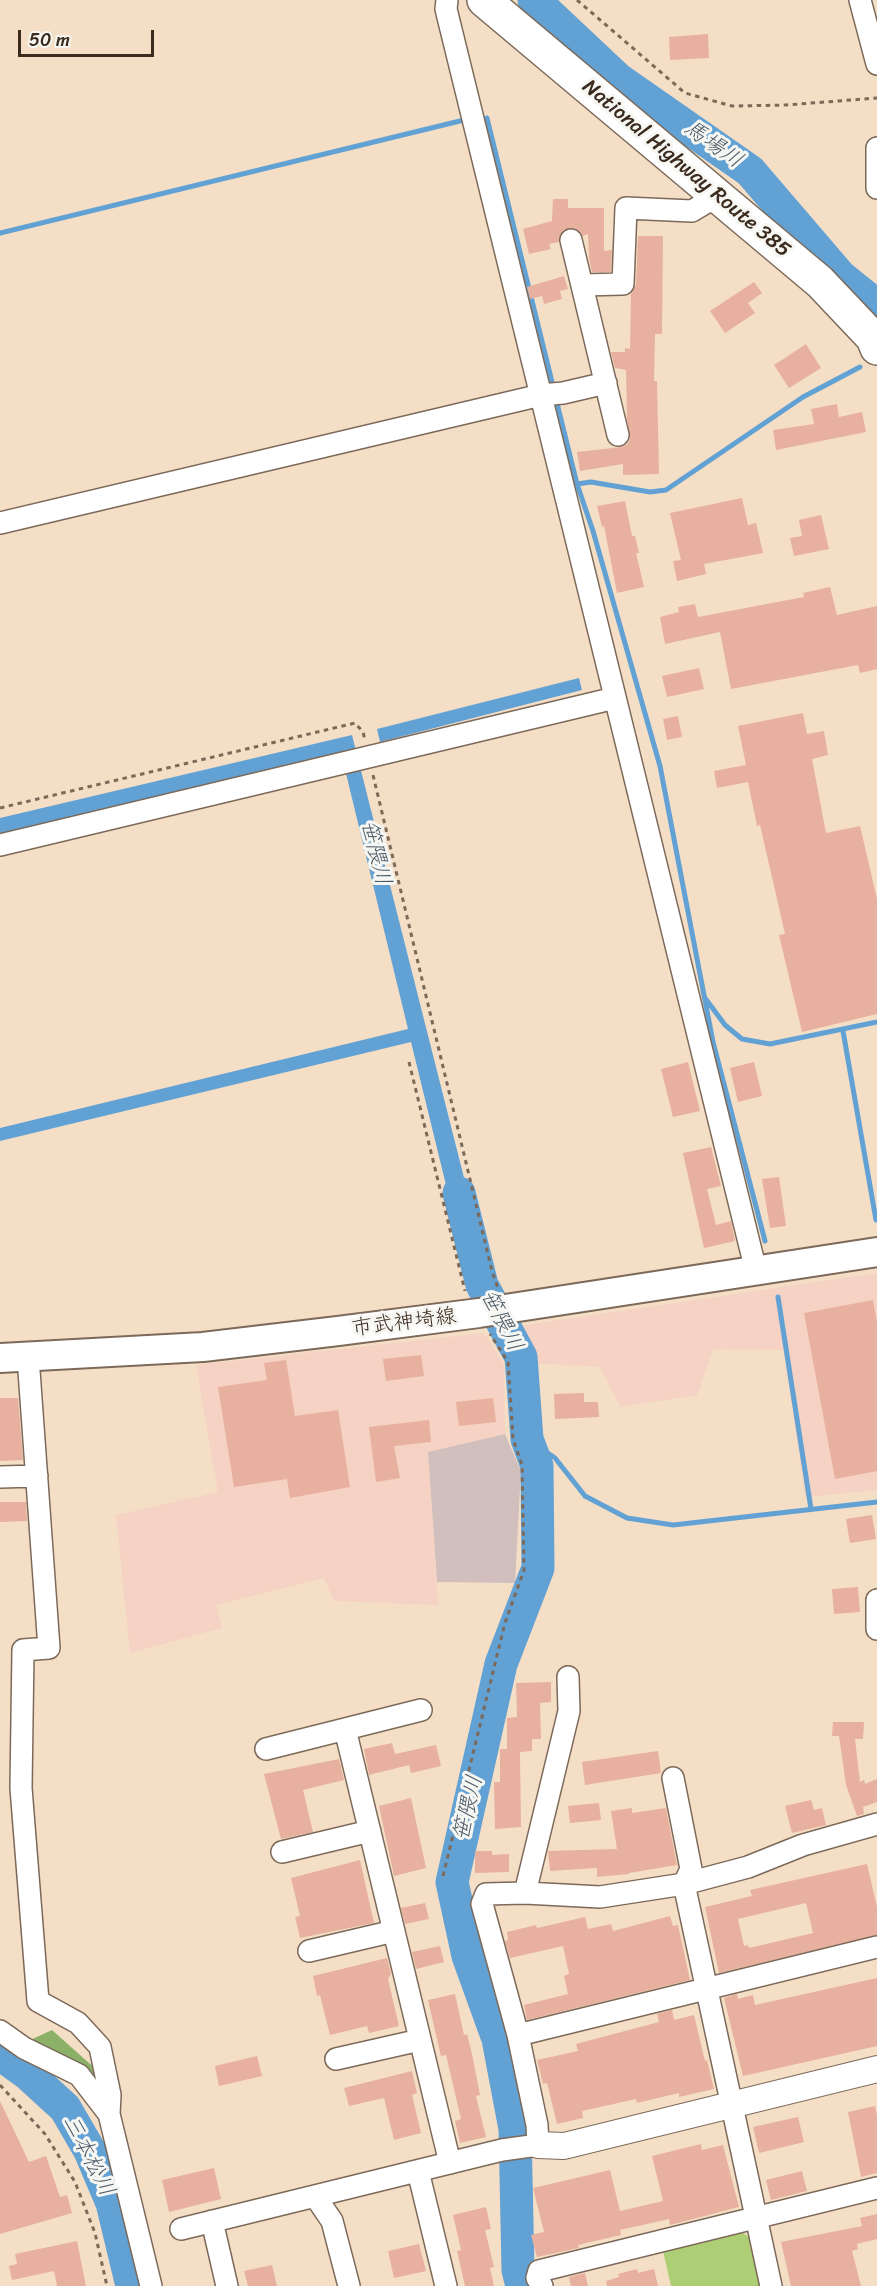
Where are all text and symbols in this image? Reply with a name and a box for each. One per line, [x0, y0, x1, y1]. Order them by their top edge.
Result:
scale bar [21, 18, 158, 56]
text: 50 m [29, 24, 70, 56]
street label: National Highway Route 385 [577, 75, 795, 263]
water label: 馬場川 [678, 115, 748, 175]
water label: 笹隈川 [354, 818, 396, 888]
water label: 笹隈川 [474, 1286, 528, 1356]
street label: 市武神埼線 [350, 1304, 458, 1342]
water label: 笹隈川 [449, 1773, 489, 1843]
water label: 三本松川 [56, 2111, 120, 2201]

